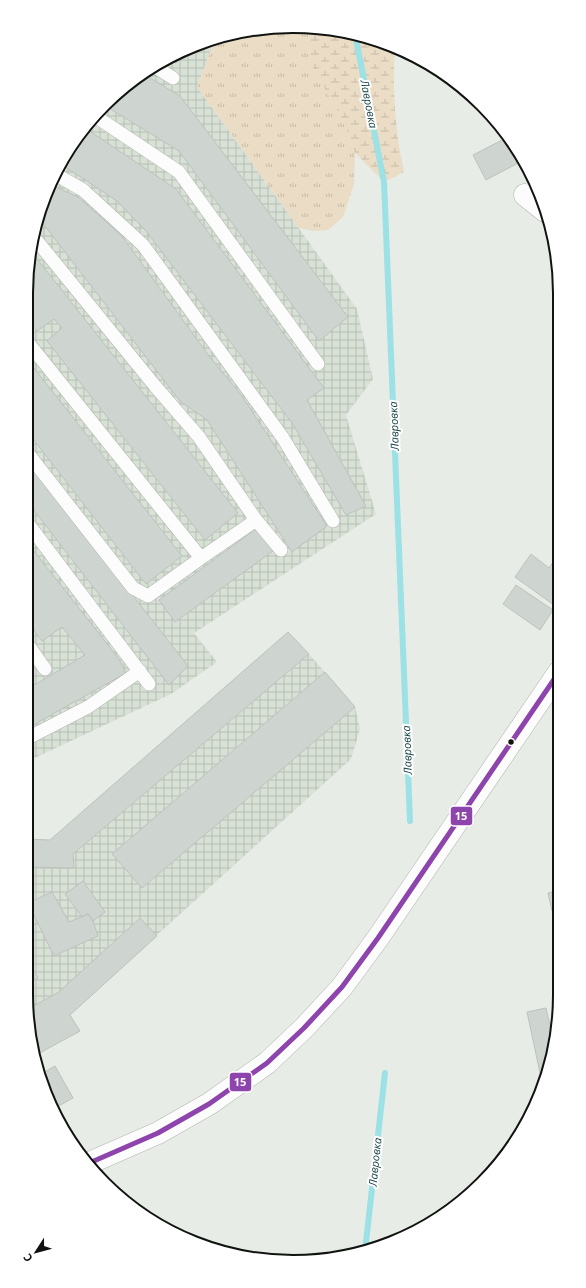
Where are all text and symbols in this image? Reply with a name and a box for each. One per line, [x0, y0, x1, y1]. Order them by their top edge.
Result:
water label: Лавровка [357, 77, 382, 129]
water label: Лавровка [385, 401, 402, 452]
water label: Лавровка [398, 725, 415, 776]
unlabelled marker [506, 737, 516, 747]
line badge: 15 [450, 806, 473, 826]
text: 15 [455, 808, 467, 823]
line badge: 15 [229, 1072, 252, 1092]
text: 15 [234, 1074, 246, 1089]
water label: Лавровка [364, 1137, 385, 1188]
north arrow [16, 1232, 56, 1272]
text: С [19, 1251, 36, 1265]

